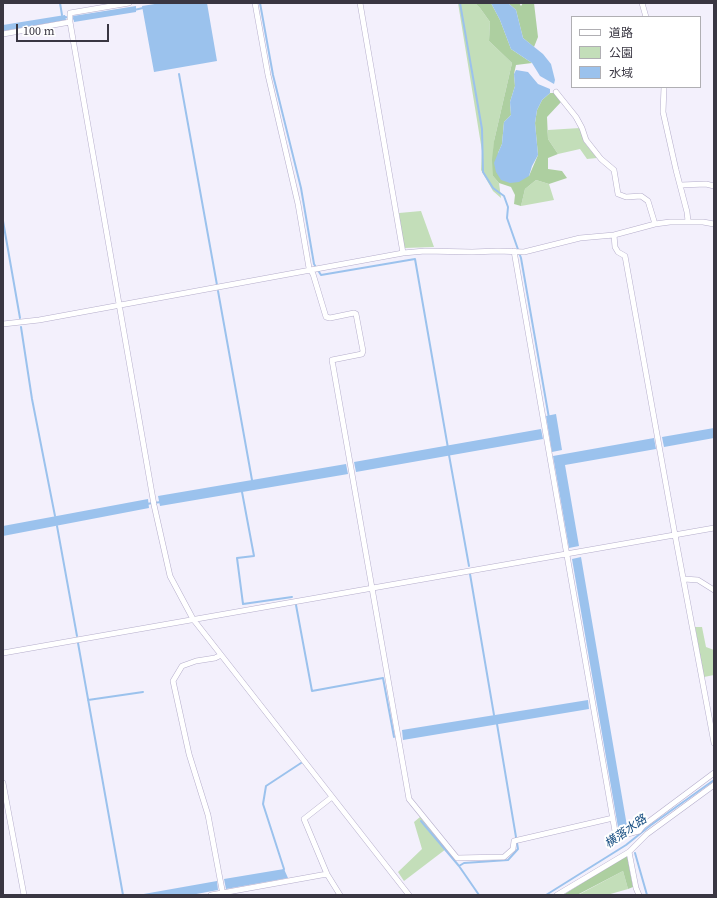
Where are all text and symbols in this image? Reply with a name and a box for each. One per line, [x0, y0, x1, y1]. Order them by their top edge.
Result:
scale bar [18, 16, 111, 42]
legend [571, 16, 701, 88]
text: 100 m [23, 23, 55, 39]
text: 道路 [609, 25, 633, 41]
text: 公園 [609, 45, 633, 61]
text: 水域 [609, 65, 633, 81]
water label: 横落水路 [602, 812, 650, 852]

